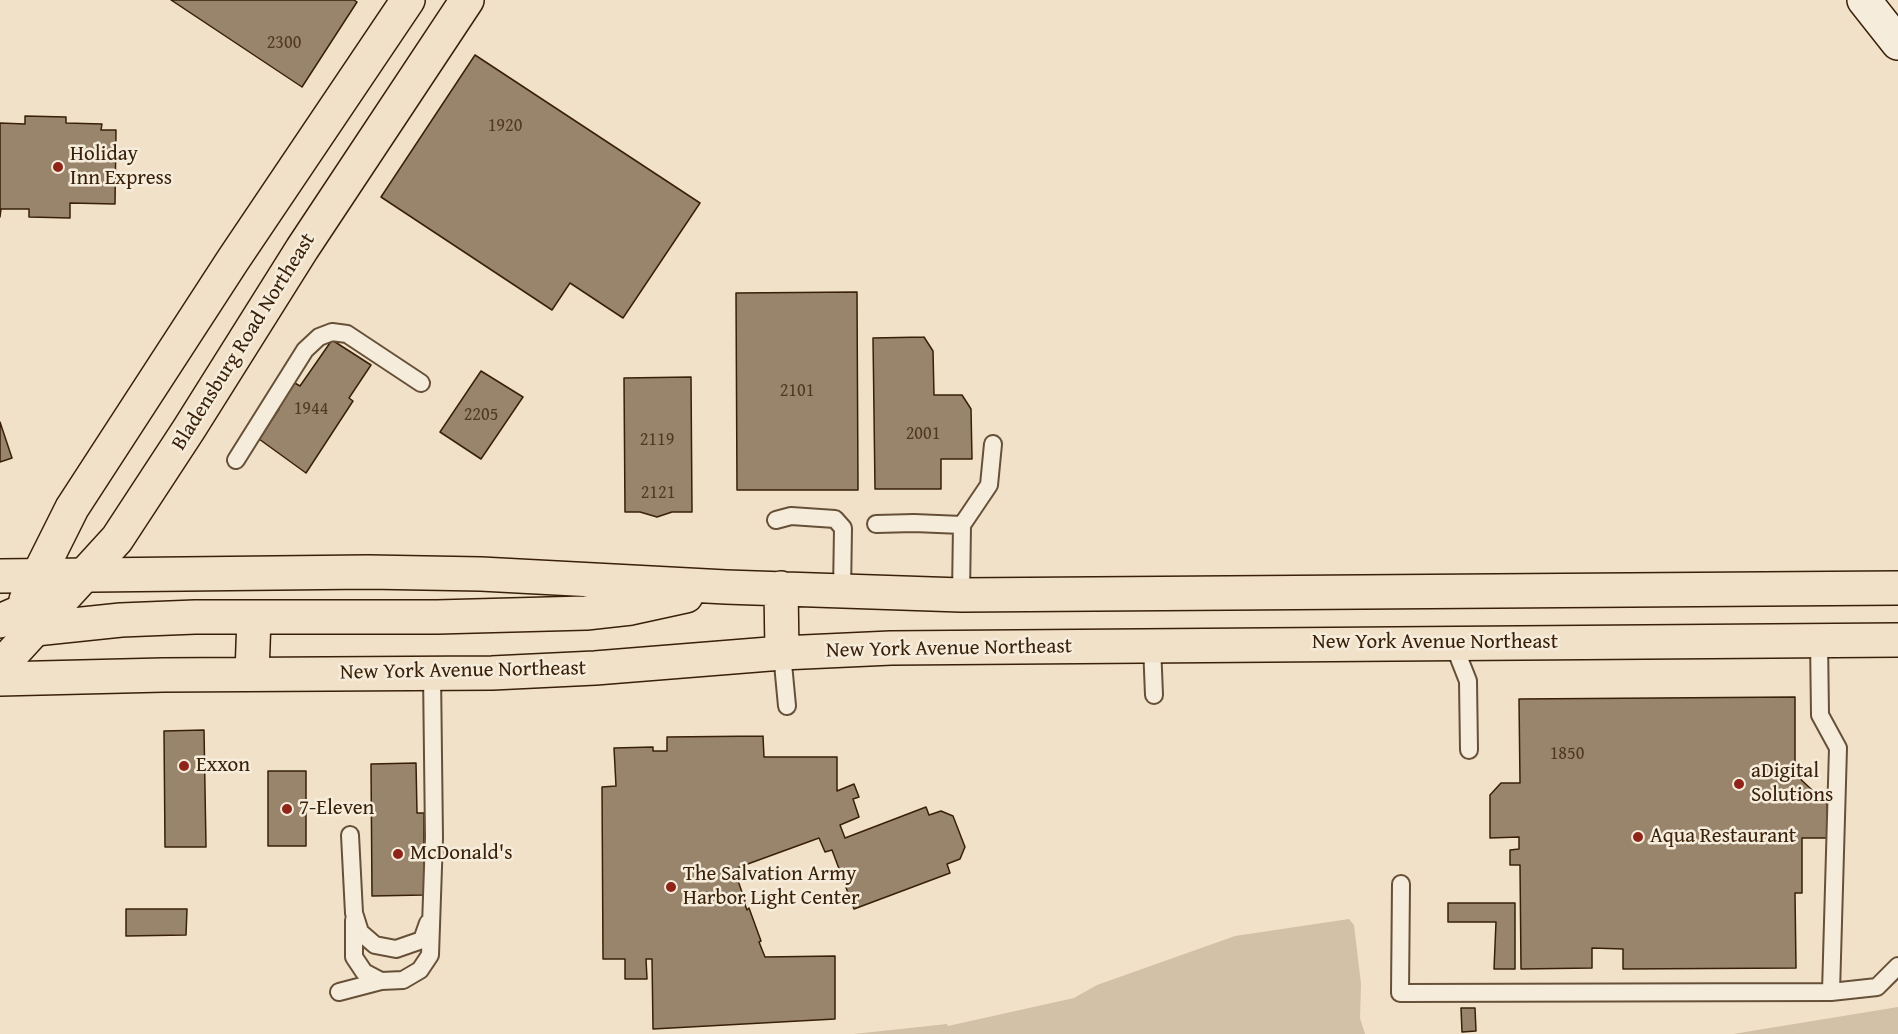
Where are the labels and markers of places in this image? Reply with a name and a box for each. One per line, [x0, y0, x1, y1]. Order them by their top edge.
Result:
place label: Holiday Inn Express [70, 142, 172, 192]
marker: Holiday Inn Express [51, 160, 65, 174]
place label: Exxon [196, 753, 250, 779]
marker: Exxon [177, 759, 191, 773]
place label: aDigital Solutions [1751, 759, 1833, 809]
marker: aDigital Solutions [1732, 777, 1746, 791]
place label: 7-Eleven [299, 796, 374, 822]
marker: 7-Eleven [280, 802, 294, 816]
place label: Aqua Restaurant [1650, 824, 1796, 850]
marker: Aqua Restaurant [1631, 830, 1645, 844]
place label: McDonald's [410, 841, 513, 867]
marker: McDonald's [391, 847, 405, 861]
place label: The Salvation Army Harbor Light Center [683, 862, 860, 912]
marker: The Salvation Army Harbor Light Center [664, 880, 678, 894]

